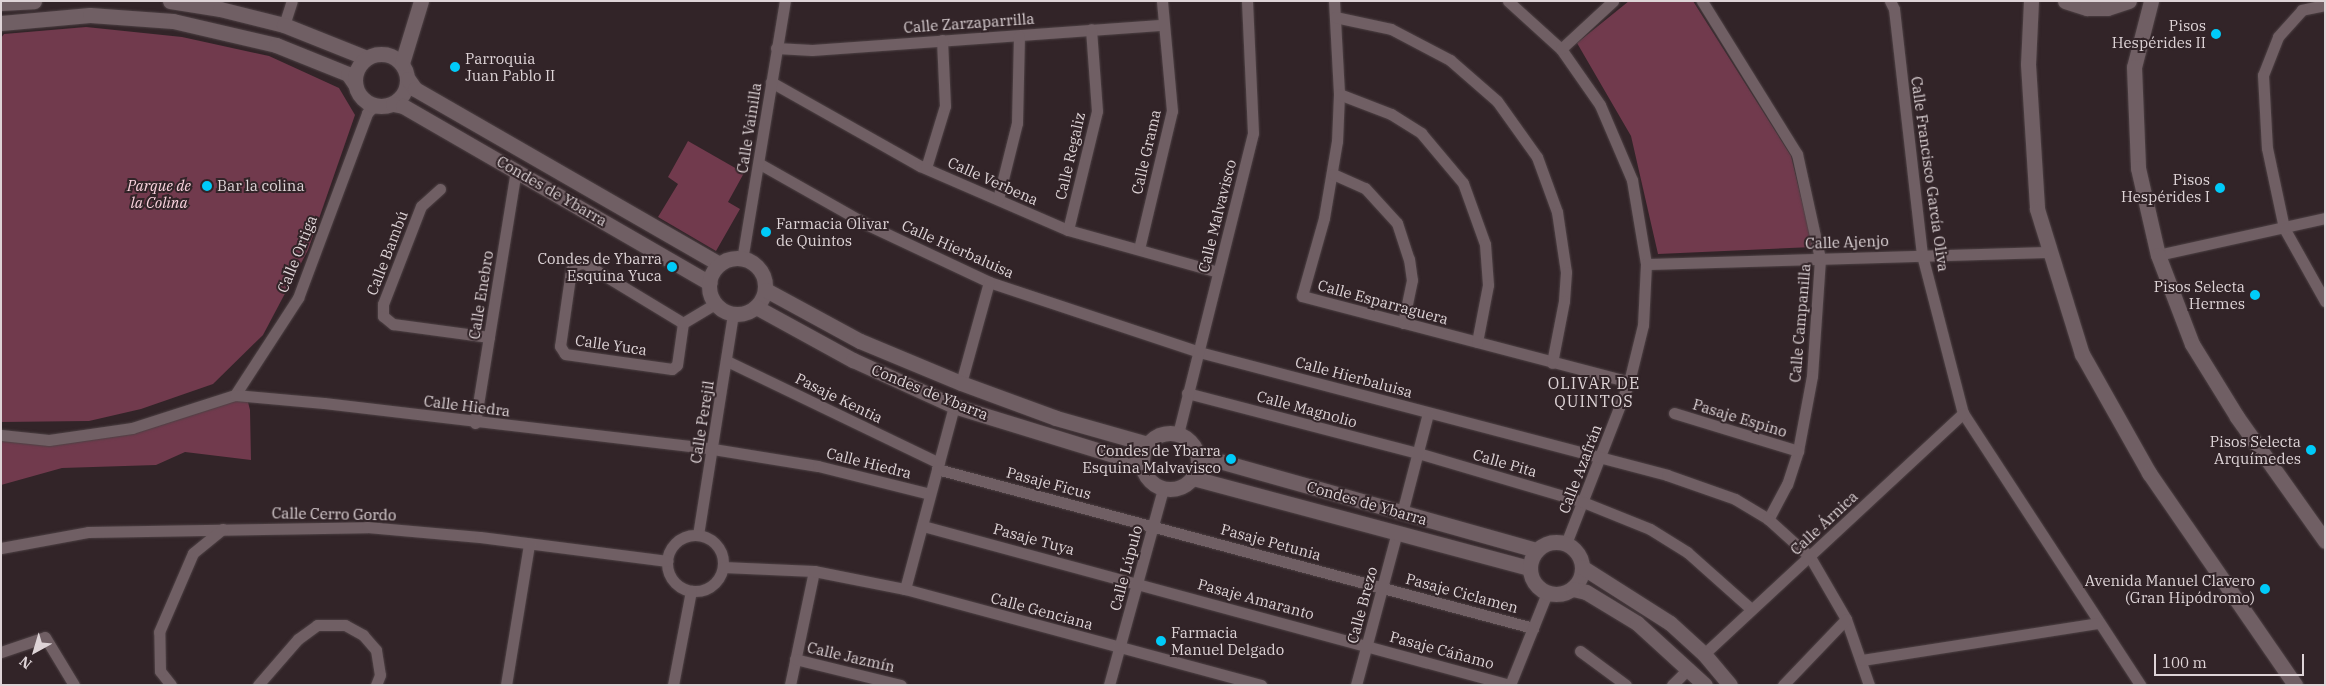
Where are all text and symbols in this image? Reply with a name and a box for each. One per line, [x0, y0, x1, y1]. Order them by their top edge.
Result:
street label: Calle Zarzaparrilla [903, 9, 1035, 37]
place label: Pisos Hespérides II [2112, 16, 2206, 51]
marker: Pisos Hespérides II [2210, 28, 2222, 40]
place label: Parroquia Juan Pablo II [465, 49, 555, 84]
marker: Parroquia Juan Pablo II [449, 61, 461, 73]
street label: Calle Francisco García Oliva [1907, 75, 1953, 273]
street label: Calle Vainilla [733, 81, 765, 175]
street label: Calle Grama [1128, 108, 1164, 196]
street label: Calle Regaliz [1051, 110, 1089, 202]
street label: Condes de Ybarra [494, 152, 610, 230]
street label: Calle Verbena [945, 153, 1041, 209]
street label: Calle Malvavisco [1194, 158, 1240, 274]
place label: Pisos Hespérides I [2121, 170, 2210, 205]
park label: Parque de la Colina [127, 176, 191, 211]
place label: Bar la colina [217, 177, 305, 195]
marker: Bar la colina [201, 180, 213, 192]
marker: Pisos Hespérides I [2214, 182, 2226, 194]
street label: Calle Bambú [363, 208, 411, 298]
street label: Calle Ortiga [273, 213, 321, 295]
place label: Farmacia Olivar de Quintos [776, 214, 889, 249]
street label: Calle Hierbaluisa [899, 216, 1017, 282]
marker: Farmacia Olivar de Quintos [760, 226, 772, 238]
street label: Calle Ajenjo [1805, 232, 1889, 252]
street label: Calle Enebro [465, 249, 497, 341]
place label: Condes de Ybarra Esquina Yuca [537, 249, 662, 284]
marker: Condes de Ybarra Esquina Yuca [666, 261, 678, 273]
street label: Calle Campanilla [1786, 263, 1814, 383]
street label: Calle Esparraguera [1316, 276, 1450, 328]
place label: Pisos Selecta Hermes [2154, 277, 2245, 312]
marker: Pisos Selecta Hermes [2249, 289, 2261, 301]
street label: Calle Yuca [574, 331, 648, 359]
street label: Calle Hierbaluisa [1293, 353, 1415, 401]
street label: Condes de Ybarra [869, 360, 991, 424]
street label: Pasaje Kentia [792, 369, 886, 427]
district label: OLIVAR DE QUINTOS [1547, 373, 1641, 411]
street label: Calle Perejil [687, 379, 717, 465]
street label: Calle Magnolio [1255, 387, 1359, 431]
street label: Calle Hiedra [423, 392, 511, 420]
street label: Pasaje Espino [1691, 395, 1789, 441]
street label: Calle Azafrán [1555, 422, 1605, 516]
place label: Pisos Selecta Arquímedes [2210, 432, 2301, 467]
place label: Condes de Ybarra Esquina Malvavisco [1082, 441, 1221, 476]
street label: Calle Hiedra [825, 444, 913, 482]
marker: Pisos Selecta Arquímedes [2305, 444, 2317, 456]
street label: Calle Pita [1471, 445, 1539, 481]
marker: Condes de Ybarra Esquina Malvavisco [1225, 453, 1237, 465]
street label: Pasaje Ficus [1005, 463, 1093, 503]
street label: Condes de Ybarra [1305, 477, 1429, 529]
street label: Calle Árnica [1787, 487, 1861, 559]
street label: Calle Cerro Gordo [272, 504, 396, 524]
street label: Pasaje Tuya [991, 519, 1077, 559]
street label: Pasaje Petunia [1219, 520, 1323, 564]
street label: Calle Lúpulo [1106, 523, 1146, 613]
street label: Calle Brezo [1343, 565, 1381, 645]
street label: Pasaje Ciclamen [1404, 569, 1520, 617]
place label: Avenida Manuel Clavero (Gran Hipódromo) [2085, 571, 2255, 606]
street label: Pasaje Amaranto [1196, 575, 1316, 623]
marker: Avenida Manuel Clavero (Gran Hipódromo) [2259, 583, 2271, 595]
street label: Calle Genciana [989, 589, 1095, 633]
place label: Farmacia Manuel Delgado [1171, 623, 1284, 658]
north arrow [10, 626, 60, 676]
street label: Pasaje Cáñamo [1388, 627, 1496, 673]
marker: Farmacia Manuel Delgado [1155, 635, 1167, 647]
street label: Calle Jazmín [805, 638, 897, 676]
scale bar [2156, 644, 2306, 676]
text: N [16, 652, 36, 673]
text: 100 m [2162, 653, 2207, 672]

